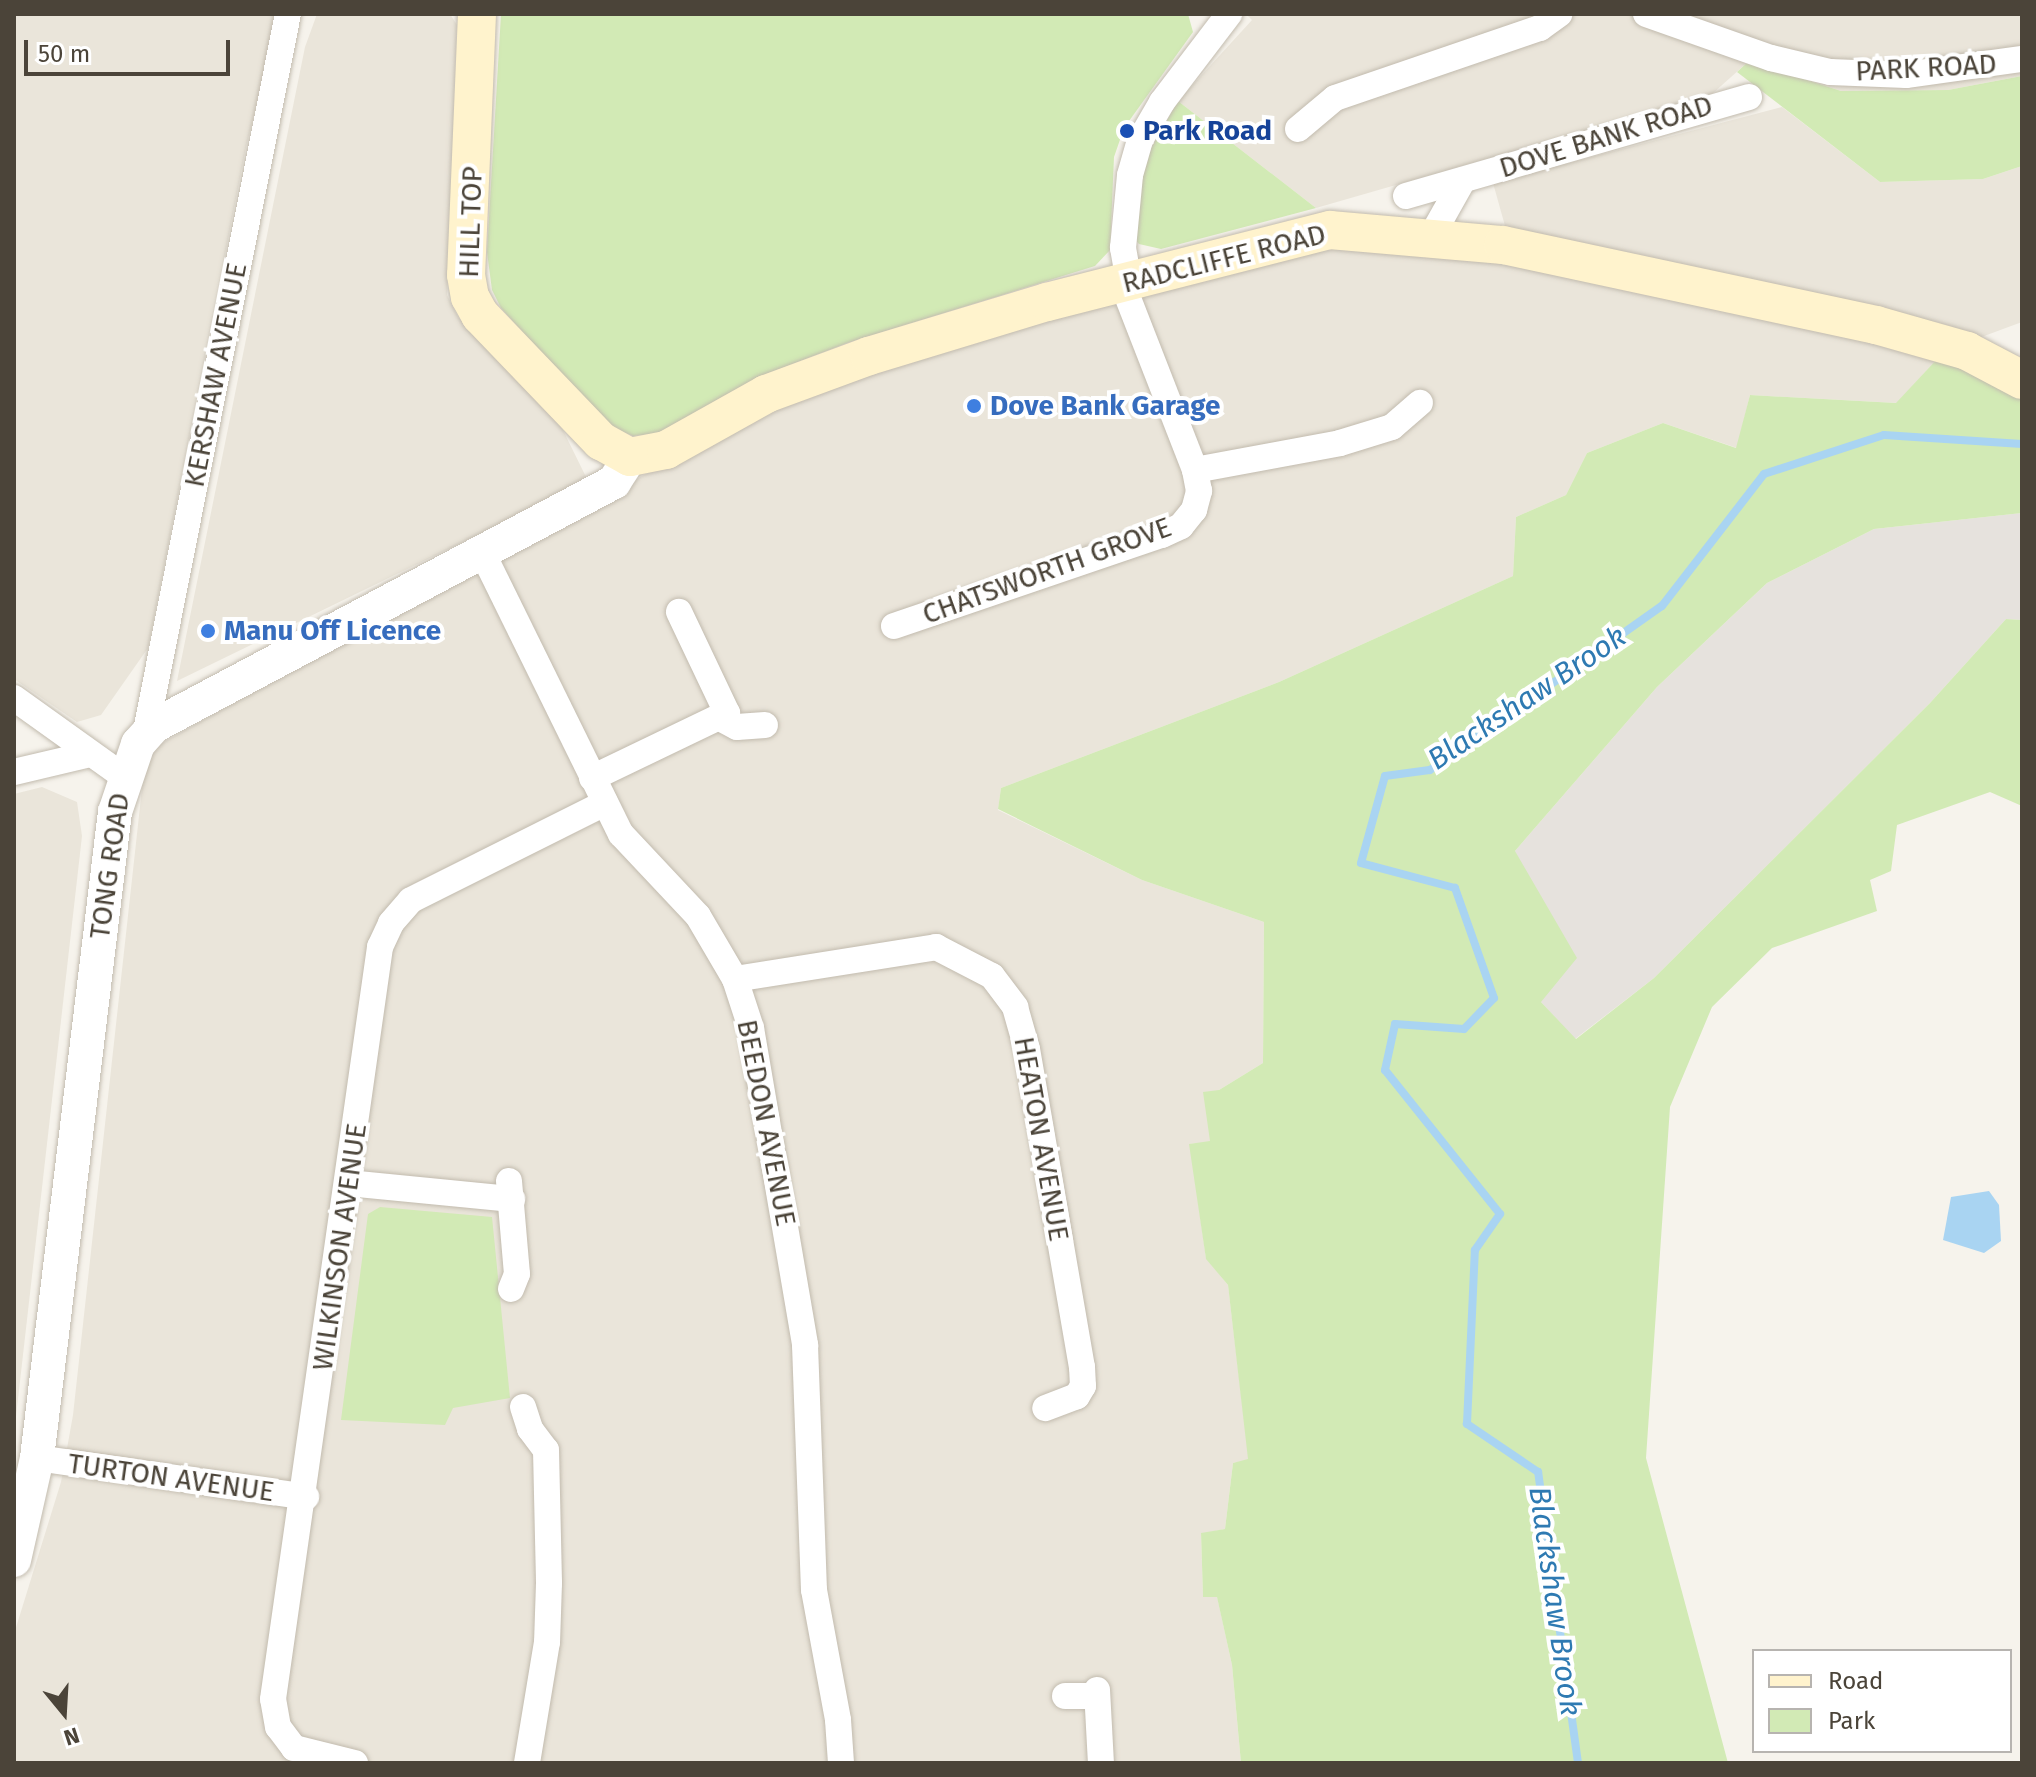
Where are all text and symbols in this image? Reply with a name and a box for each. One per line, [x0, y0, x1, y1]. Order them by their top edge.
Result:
scale bar [28, 24, 234, 74]
text: 50 m [38, 40, 90, 68]
street label: PARK ROAD [1855, 48, 1997, 88]
street label: DOVE BANK ROAD [1495, 89, 1717, 185]
place label: Park Road [1143, 114, 1272, 148]
marker: Park Road [1118, 122, 1136, 140]
street label: HILL TOP [452, 166, 490, 278]
street label: RADCLIFFE ROAD [1119, 217, 1329, 301]
street label: KERSHAW AVENUE [178, 260, 254, 490]
place label: Dove Bank Garage [990, 389, 1220, 423]
marker: Dove Bank Garage [965, 397, 983, 415]
street label: CHATSWORTH GROVE [918, 510, 1176, 632]
place label: Manu Off Licence [224, 614, 441, 648]
water label: Blackshaw Brook [1421, 618, 1633, 778]
marker: Manu Off Licence [199, 622, 217, 640]
street label: TONG ROAD [83, 791, 137, 941]
street label: BEEDON AVENUE [729, 1017, 803, 1229]
street label: HEATON AVENUE [1006, 1034, 1076, 1244]
street label: WILKINSON AVENUE [306, 1121, 374, 1373]
street label: TURTON AVENUE [66, 1447, 276, 1509]
water label: Blackshaw Brook [1521, 1484, 1589, 1718]
legend [1752, 1649, 2012, 1753]
text: Road [1828, 1667, 1883, 1695]
north arrow [24, 1673, 104, 1753]
text: Park [1828, 1707, 1875, 1735]
text: N [60, 1721, 83, 1751]

